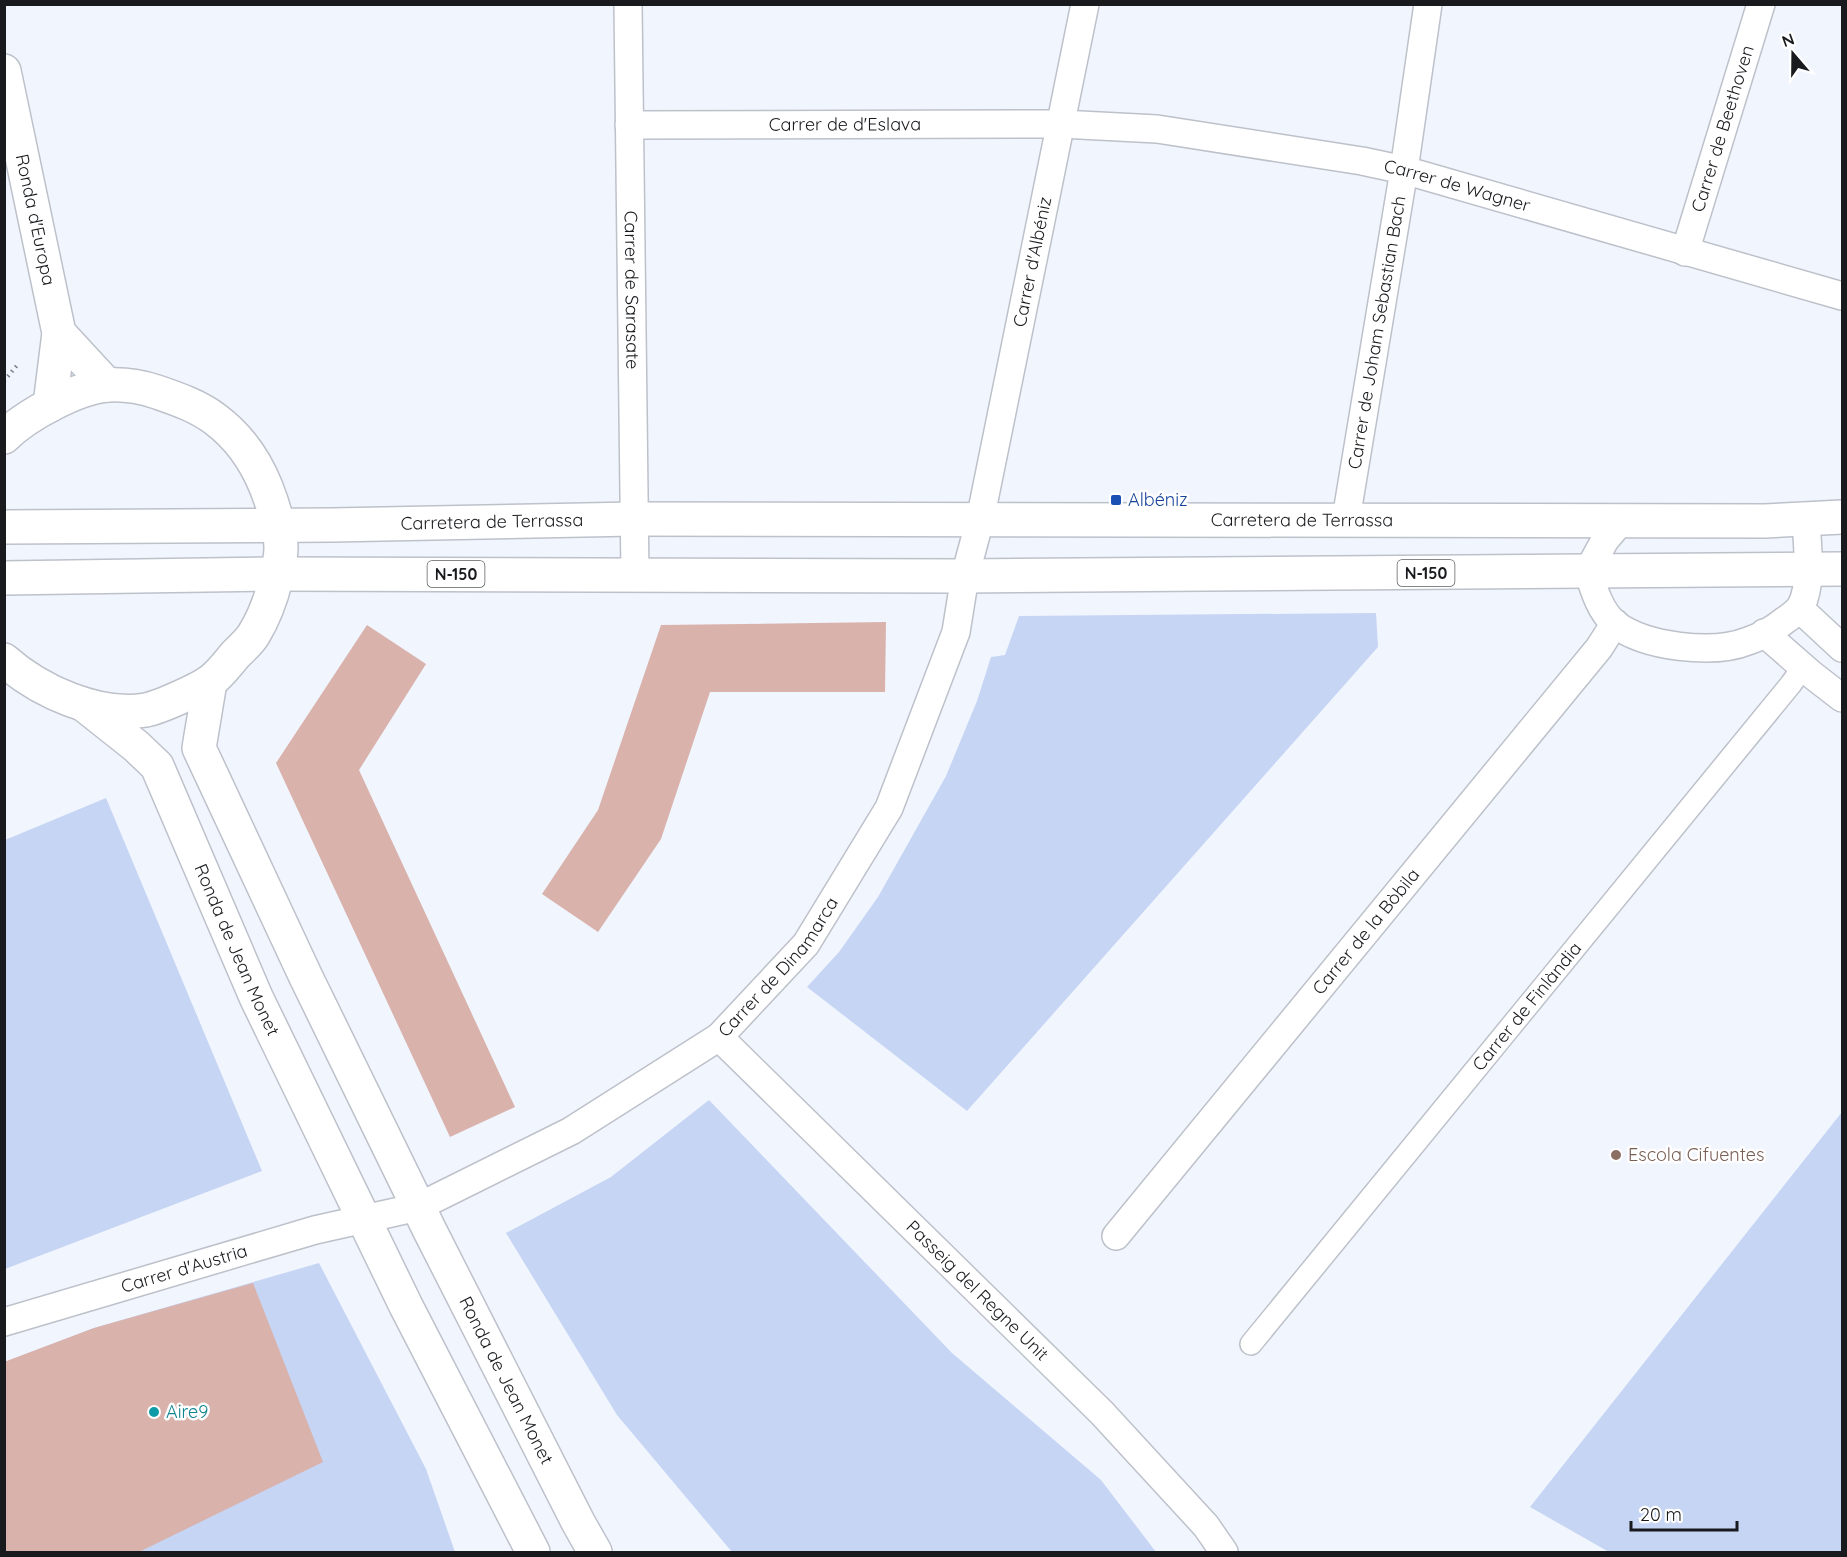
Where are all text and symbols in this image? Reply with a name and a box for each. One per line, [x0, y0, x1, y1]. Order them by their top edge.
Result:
north arrow [1763, 24, 1823, 84]
text: N [1779, 28, 1797, 51]
street label: Carrer de Beethoven [1686, 42, 1759, 215]
street label: Carrer de d'Eslava [769, 112, 921, 136]
street label: Ronda d'Europa [11, 152, 61, 288]
street label: Carrer de Wagner [1382, 154, 1533, 217]
street label: Carrer de Joham Sebastian Bach [1342, 194, 1411, 471]
street label: Carrer d'Albéniz [1008, 195, 1056, 329]
street label: Carrer de Sarasate [620, 211, 644, 369]
place label: Albéniz [1128, 488, 1188, 511]
marker: Albéniz [1109, 493, 1123, 507]
street label: Carretera de Terrassa [400, 508, 583, 535]
street label: Carretera de Terrassa [1211, 508, 1393, 531]
road number: N-150 [1398, 560, 1454, 586]
road number: N-150 [428, 561, 484, 587]
street label: Ronda de Jean Monet [189, 860, 285, 1039]
street label: Carrer de la Bòbila [1307, 863, 1424, 999]
street label: Carrer de Dinamarca [713, 893, 843, 1042]
street label: Carrer de Finlàndia [1467, 937, 1586, 1075]
place label: Escola Cifuentes [1628, 1143, 1764, 1166]
marker: Escola Cifuentes [1609, 1148, 1623, 1162]
street label: Passeig del Regne Unit [902, 1215, 1054, 1365]
street label: Carrer d'Austria [118, 1239, 250, 1298]
street label: Ronda de Jean Monet [454, 1292, 559, 1468]
place label: Aire9 [166, 1400, 208, 1423]
marker: Aire9 [147, 1405, 161, 1419]
scale bar [1631, 1494, 1738, 1532]
text: 20 m [1640, 1503, 1682, 1526]

